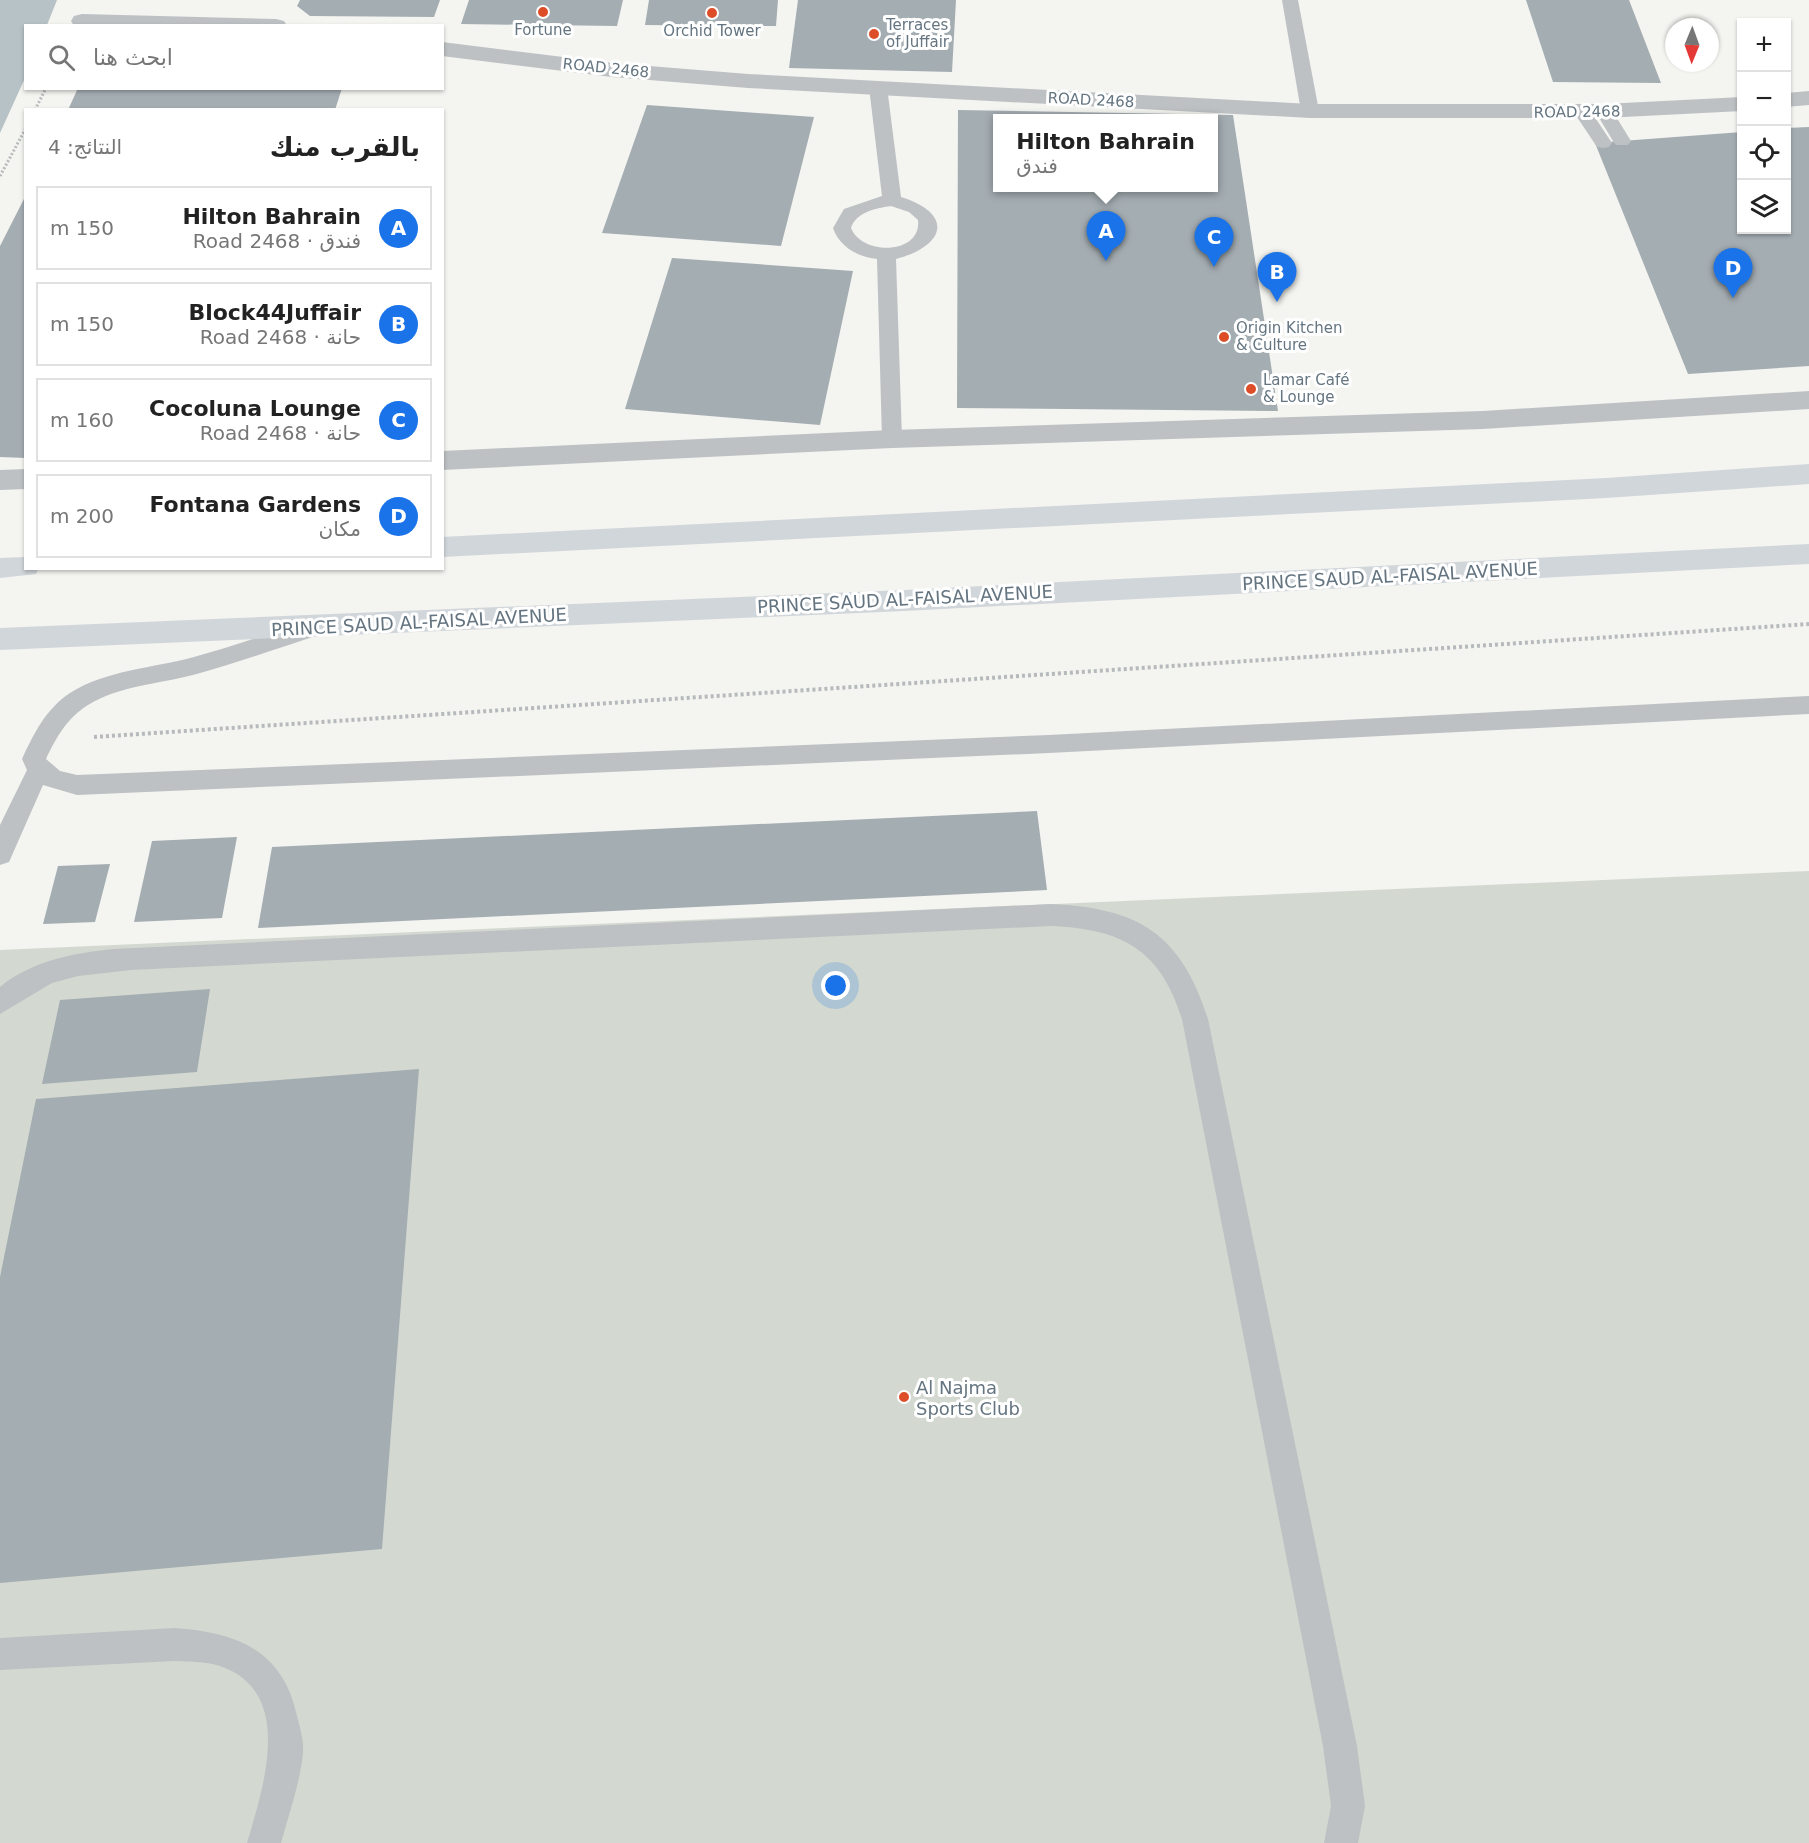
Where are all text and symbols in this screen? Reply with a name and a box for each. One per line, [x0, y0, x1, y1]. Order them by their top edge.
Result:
marker: Fortune [536, 5, 550, 19]
marker: Orchid Tower [705, 6, 719, 20]
place label: Terraces of Juffair [885, 16, 950, 51]
north arrow [1665, 18, 1719, 72]
map controls [1737, 18, 1791, 234]
button: + [1737, 18, 1791, 72]
place label: Fortune [514, 21, 572, 39]
place label: Orchid Tower [663, 22, 761, 40]
search box [24, 24, 444, 90]
marker: Terraces of Juffair [867, 27, 881, 41]
icon: search [45, 41, 78, 74]
text: ابحث هنا [93, 45, 173, 70]
street label: ROAD 2468 [562, 55, 650, 81]
button: − [1737, 72, 1791, 126]
street label: ROAD 2468 [1047, 89, 1135, 111]
street label: ROAD 2468 [1533, 102, 1621, 122]
popup [993, 114, 1218, 192]
button: locate [1737, 126, 1791, 180]
text: Hilton Bahrain [1016, 129, 1195, 154]
text: بالقرب منك [270, 132, 420, 162]
text: النتائج: 4 [48, 135, 122, 159]
text: فندق [1016, 154, 1058, 178]
button: layers [1737, 180, 1791, 234]
text: Hilton Bahrain [182, 204, 361, 229]
pin: A [1086, 212, 1126, 261]
text: 150 m [50, 216, 114, 240]
text: A [391, 216, 406, 240]
pin: C [1194, 218, 1234, 267]
text: فندق · Road 2468 [193, 229, 361, 253]
pin: D [1714, 248, 1752, 298]
pin: B [1258, 252, 1296, 302]
text: Block44Juffair [188, 300, 361, 325]
text: 150 m [50, 312, 114, 336]
text: B [391, 312, 406, 336]
place label: Origin Kitchen & Culture [1236, 319, 1342, 354]
text: حانة · Road 2468 [200, 325, 361, 349]
marker: Origin Kitchen & Culture [1217, 330, 1231, 344]
place label: Lamar Café & Lounge [1263, 371, 1349, 406]
marker: Lamar Café & Lounge [1244, 382, 1258, 396]
text: Cocoluna Lounge [149, 396, 361, 421]
text: 160 m [50, 408, 114, 432]
text: C [391, 408, 406, 432]
text: حانة · Road 2468 [200, 421, 361, 445]
text: Fontana Gardens [149, 492, 361, 517]
text: 200 m [50, 504, 114, 528]
text: D [390, 504, 407, 528]
text: مكان [318, 517, 361, 541]
street label: PRINCE SAUD AL-FAISAL AVENUE [1242, 558, 1538, 594]
street label: PRINCE SAUD AL-FAISAL AVENUE [757, 581, 1053, 617]
street label: PRINCE SAUD AL-FAISAL AVENUE [271, 604, 567, 640]
your location [821, 971, 850, 1000]
place label: Al Najma Sports Club [916, 1377, 1020, 1419]
marker: Al Najma Sports Club [897, 1390, 911, 1404]

